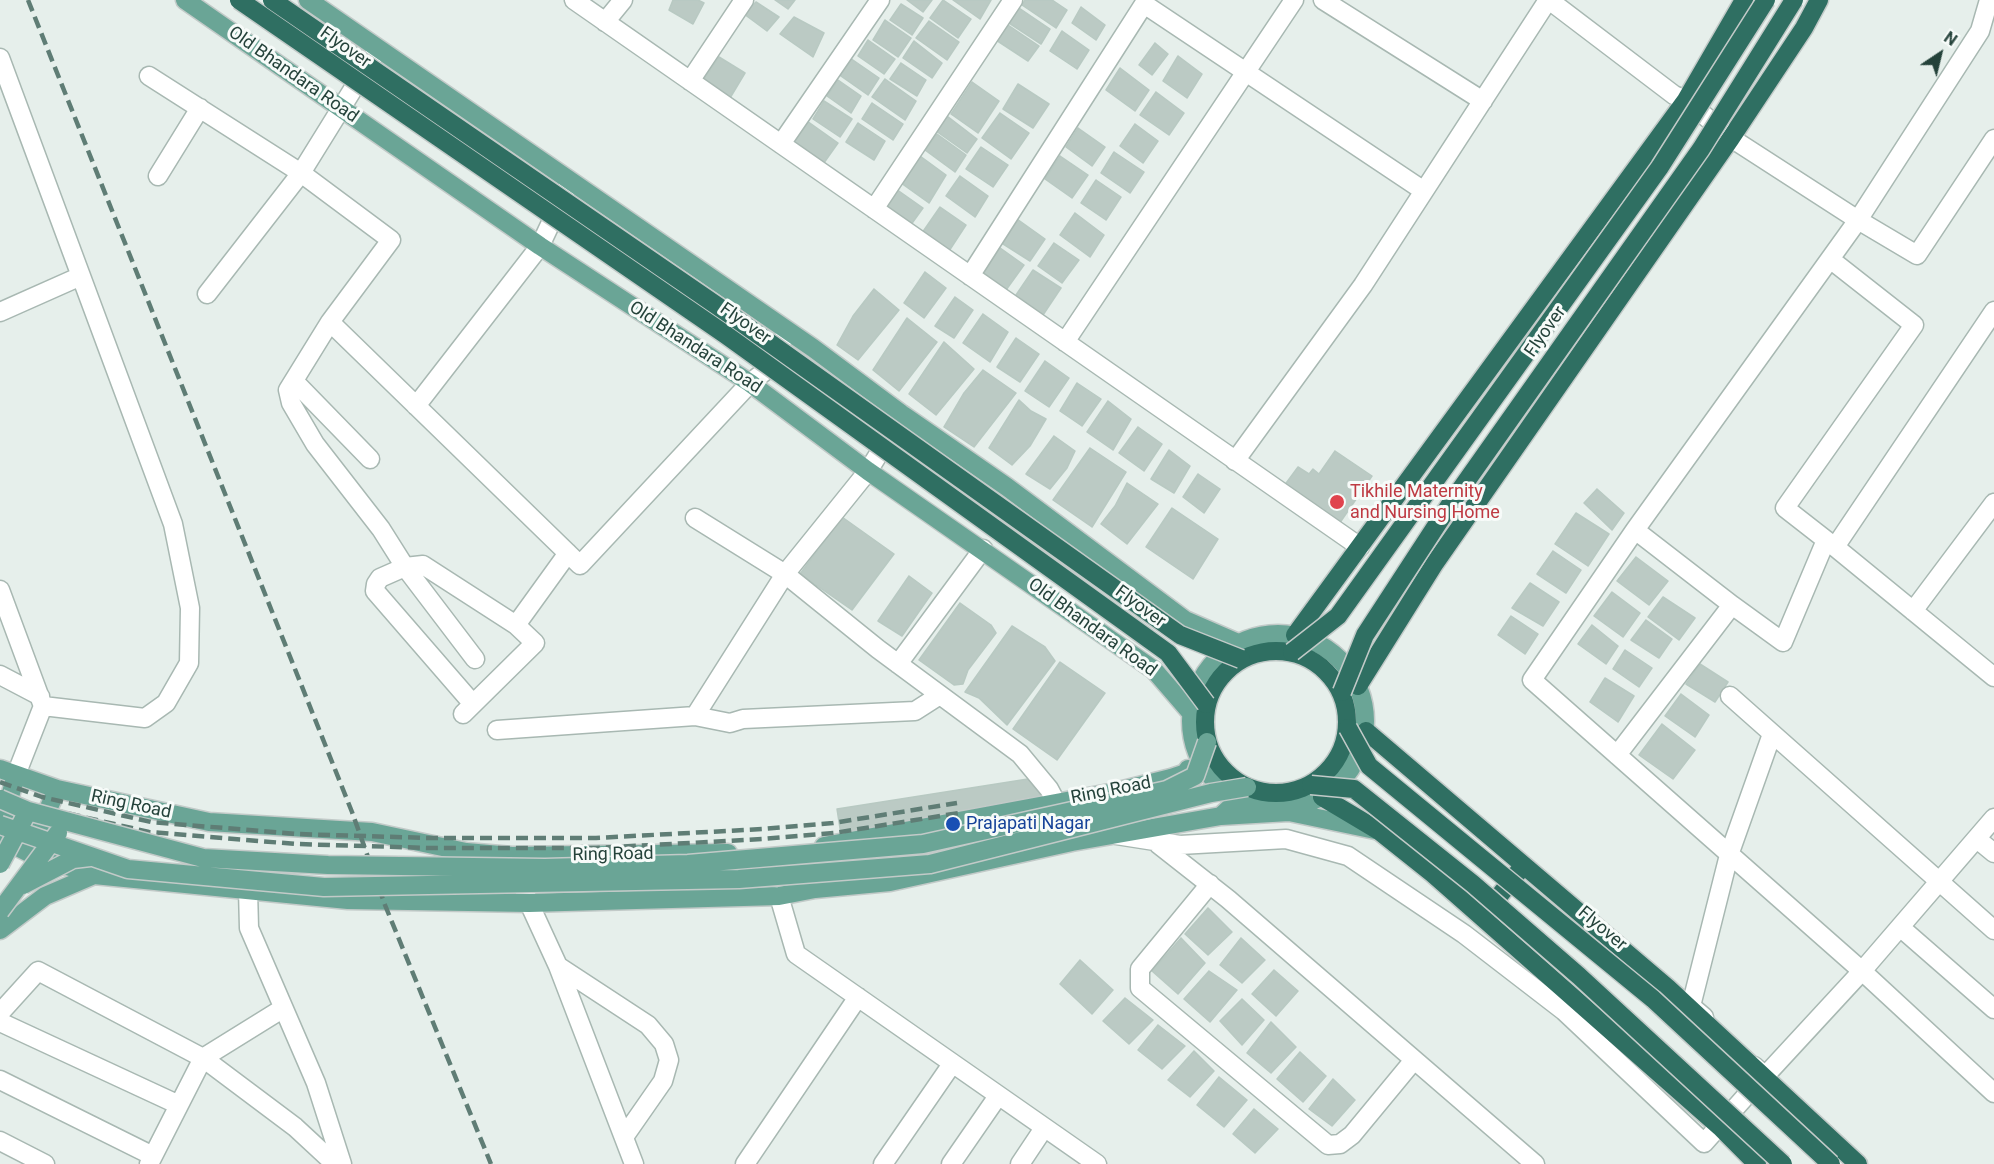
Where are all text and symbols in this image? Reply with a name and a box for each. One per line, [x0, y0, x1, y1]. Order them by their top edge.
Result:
street label: Old Bhandara Road [224, 22, 362, 128]
street label: Flyover [315, 23, 375, 73]
north arrow [1910, 24, 1970, 84]
text: N [1941, 28, 1961, 50]
street label: Old Bhandara Road [625, 297, 765, 399]
street label: Flyover [715, 299, 775, 349]
street label: Flyover [1521, 302, 1571, 362]
place label: Tikhile Maternity and Nursing Home [1350, 481, 1500, 524]
marker: Tikhile Maternity and Nursing Home [1328, 493, 1346, 511]
street label: Old Bhandara Road [1024, 574, 1160, 682]
street label: Flyover [1111, 581, 1169, 633]
street label: Ring Road [1069, 773, 1153, 809]
street label: Ring Road [89, 786, 173, 824]
place label: Prajapati Nagar [966, 813, 1090, 835]
marker: Prajapati Nagar [944, 815, 962, 833]
street label: Ring Road [572, 843, 654, 867]
street label: Flyover [1573, 902, 1631, 956]

